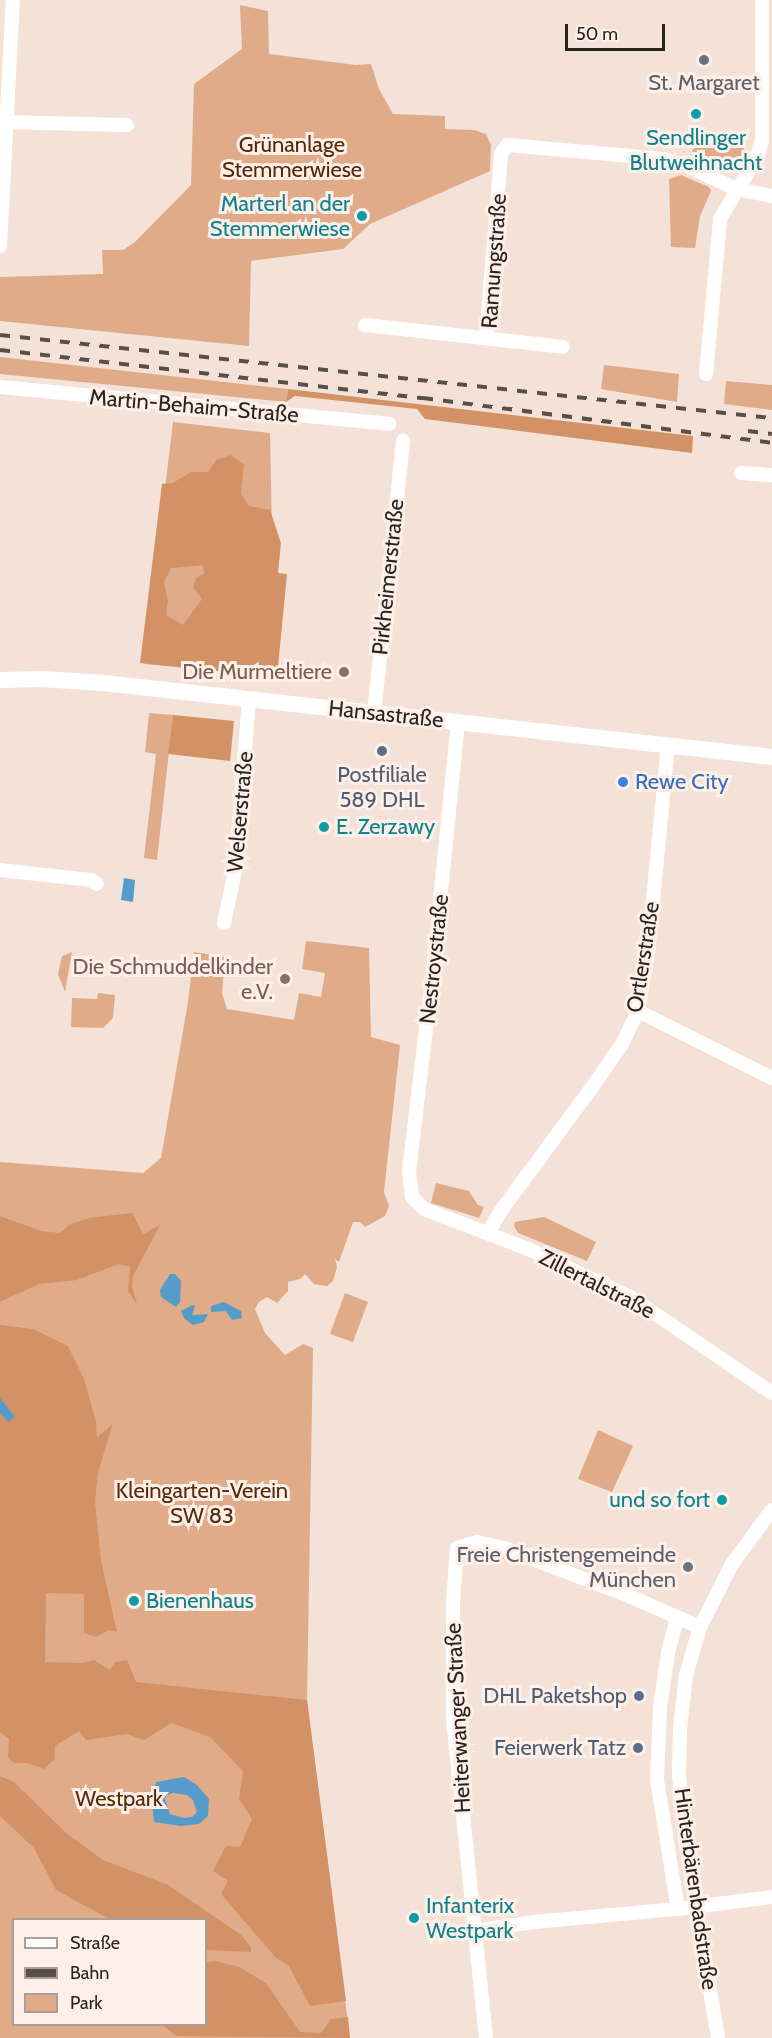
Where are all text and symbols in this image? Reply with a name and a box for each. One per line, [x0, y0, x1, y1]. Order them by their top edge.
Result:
scale bar [568, 12, 668, 50]
text: 50 m [576, 23, 618, 45]
marker: St. Margaret [697, 53, 711, 67]
place label: St. Margaret [648, 70, 760, 96]
marker: Sendlinger Blutweihnacht [689, 107, 703, 121]
place label: Sendlinger Blutweihnacht [630, 124, 762, 176]
park label: Grünanlage Stemmerwiese [222, 131, 362, 182]
place label: Marterl an der Stemmerwiese [210, 190, 350, 242]
street label: Ramungstraße [476, 192, 512, 330]
marker: Marterl an der Stemmerwiese [355, 209, 369, 223]
street label: Martin-Behaim-Straße [88, 384, 300, 428]
street label: Pirkheimerstraße [367, 498, 409, 656]
place label: Die Murmeltiere [182, 659, 332, 685]
marker: Die Murmeltiere [337, 665, 351, 679]
street label: Hansastraße [327, 695, 445, 733]
marker: Postfiliale 589 DHL [375, 744, 389, 758]
street label: Welserstraße [222, 750, 258, 874]
place label: Postfiliale 589 DHL [337, 761, 427, 812]
place label: Rewe City [635, 769, 729, 795]
marker: Rewe City [616, 775, 630, 789]
place label: E. Zerzawy [336, 814, 435, 840]
marker: E. Zerzawy [317, 820, 331, 834]
street label: Nestroystraße [414, 893, 454, 1025]
street label: Ortlerstraße [621, 900, 665, 1014]
place label: Die Schmuddelkinder e.V. [73, 953, 273, 1004]
marker: Die Schmuddelkinder e.V. [278, 972, 292, 986]
street label: Zillertalstraße [535, 1244, 659, 1324]
park label: Kleingarten-Verein SW 83 [116, 1477, 288, 1528]
place label: und so fort [609, 1487, 710, 1513]
marker: und so fort [715, 1493, 729, 1507]
place label: Freie Christengemeinde München [456, 1541, 676, 1592]
marker: Freie Christengemeinde München [681, 1560, 695, 1574]
place label: Bienenhaus [146, 1588, 254, 1614]
marker: Bienenhaus [127, 1594, 141, 1608]
street label: Heiterwanger Straße [440, 1622, 476, 1814]
place label: DHL Paketshop [483, 1683, 627, 1709]
marker: DHL Paketshop [632, 1689, 646, 1703]
place label: Feierwerk Tatz [494, 1735, 626, 1761]
marker: Feierwerk Tatz [631, 1741, 645, 1755]
park label: Westpark [75, 1786, 163, 1812]
street label: Hinterbärenbadstraße [669, 1786, 723, 1992]
place label: Infanterix Westpark [426, 1892, 514, 1944]
marker: Infanterix Westpark [407, 1911, 421, 1925]
legend [12, 1918, 207, 2026]
text: Straße [70, 1932, 120, 1954]
text: Bahn [70, 1962, 109, 1984]
text: Park [70, 1992, 102, 2014]

